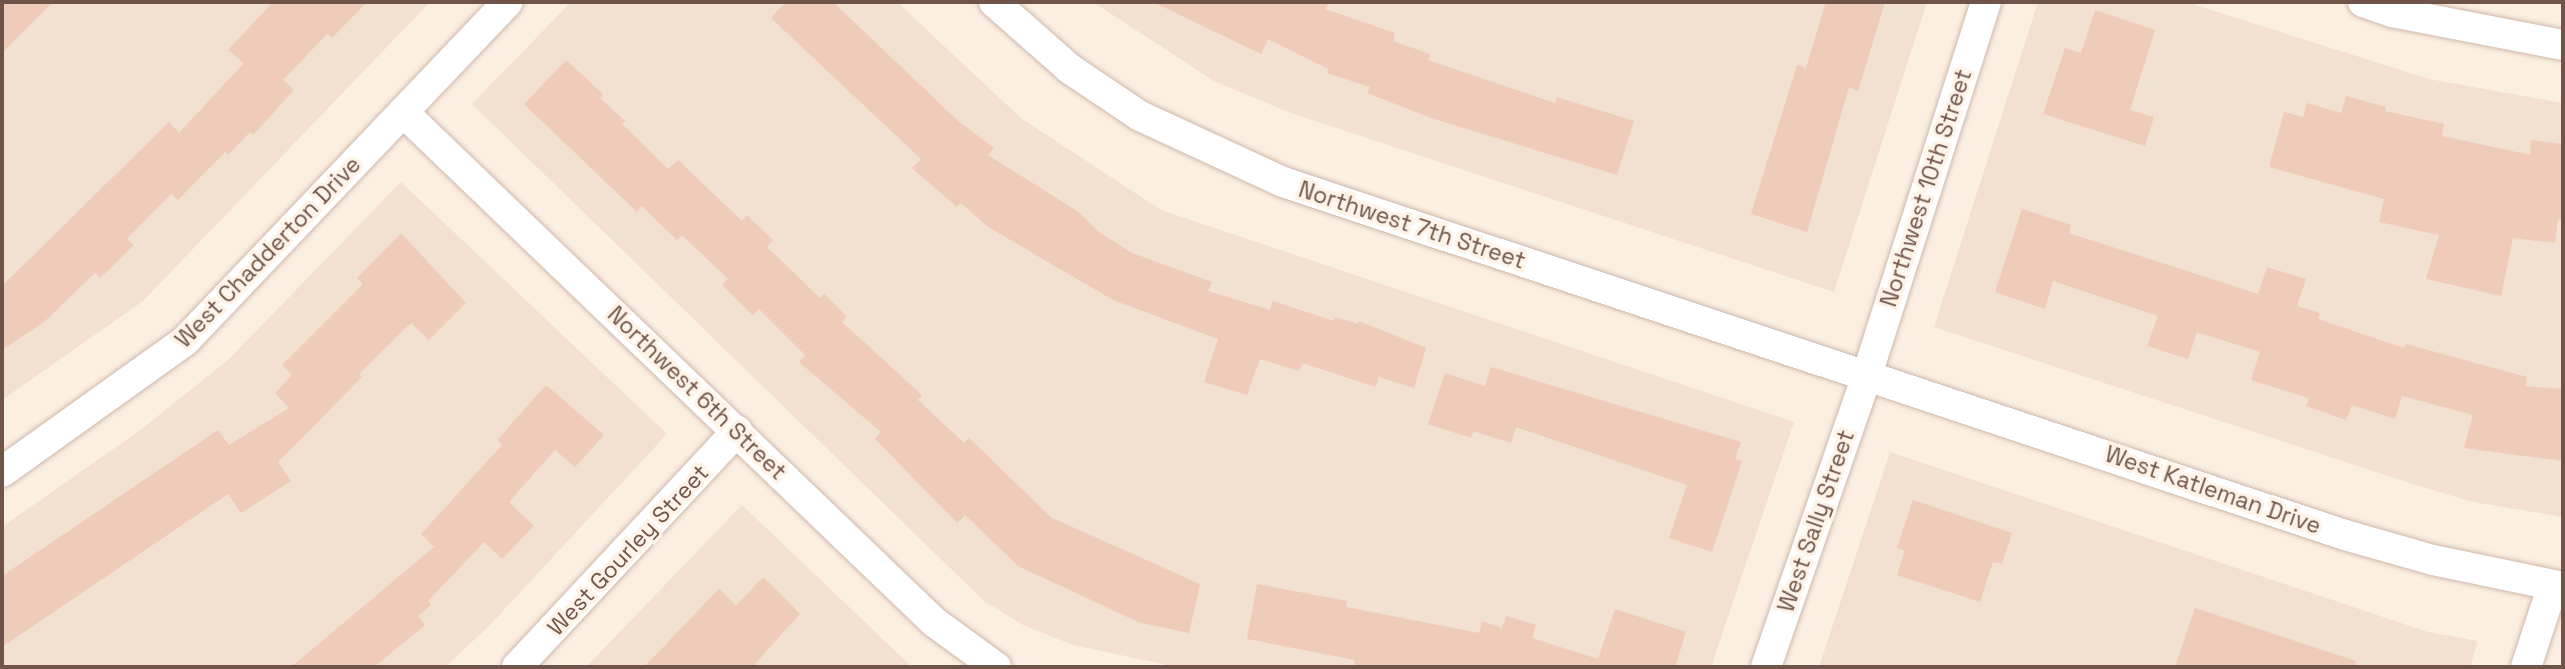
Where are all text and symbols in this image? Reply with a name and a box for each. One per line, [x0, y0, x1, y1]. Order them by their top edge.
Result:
street label: Northwest 10th Street [1875, 66, 1977, 310]
street label: West Chadderton Drive [170, 151, 366, 353]
street label: Northwest 7th Street [1295, 175, 1529, 275]
street label: Northwest 6th Street [602, 300, 792, 486]
street label: West Sally Street [1772, 426, 1860, 616]
street label: West Katleman Drive [2102, 440, 2324, 540]
street label: West Gourley Street [542, 459, 714, 641]

